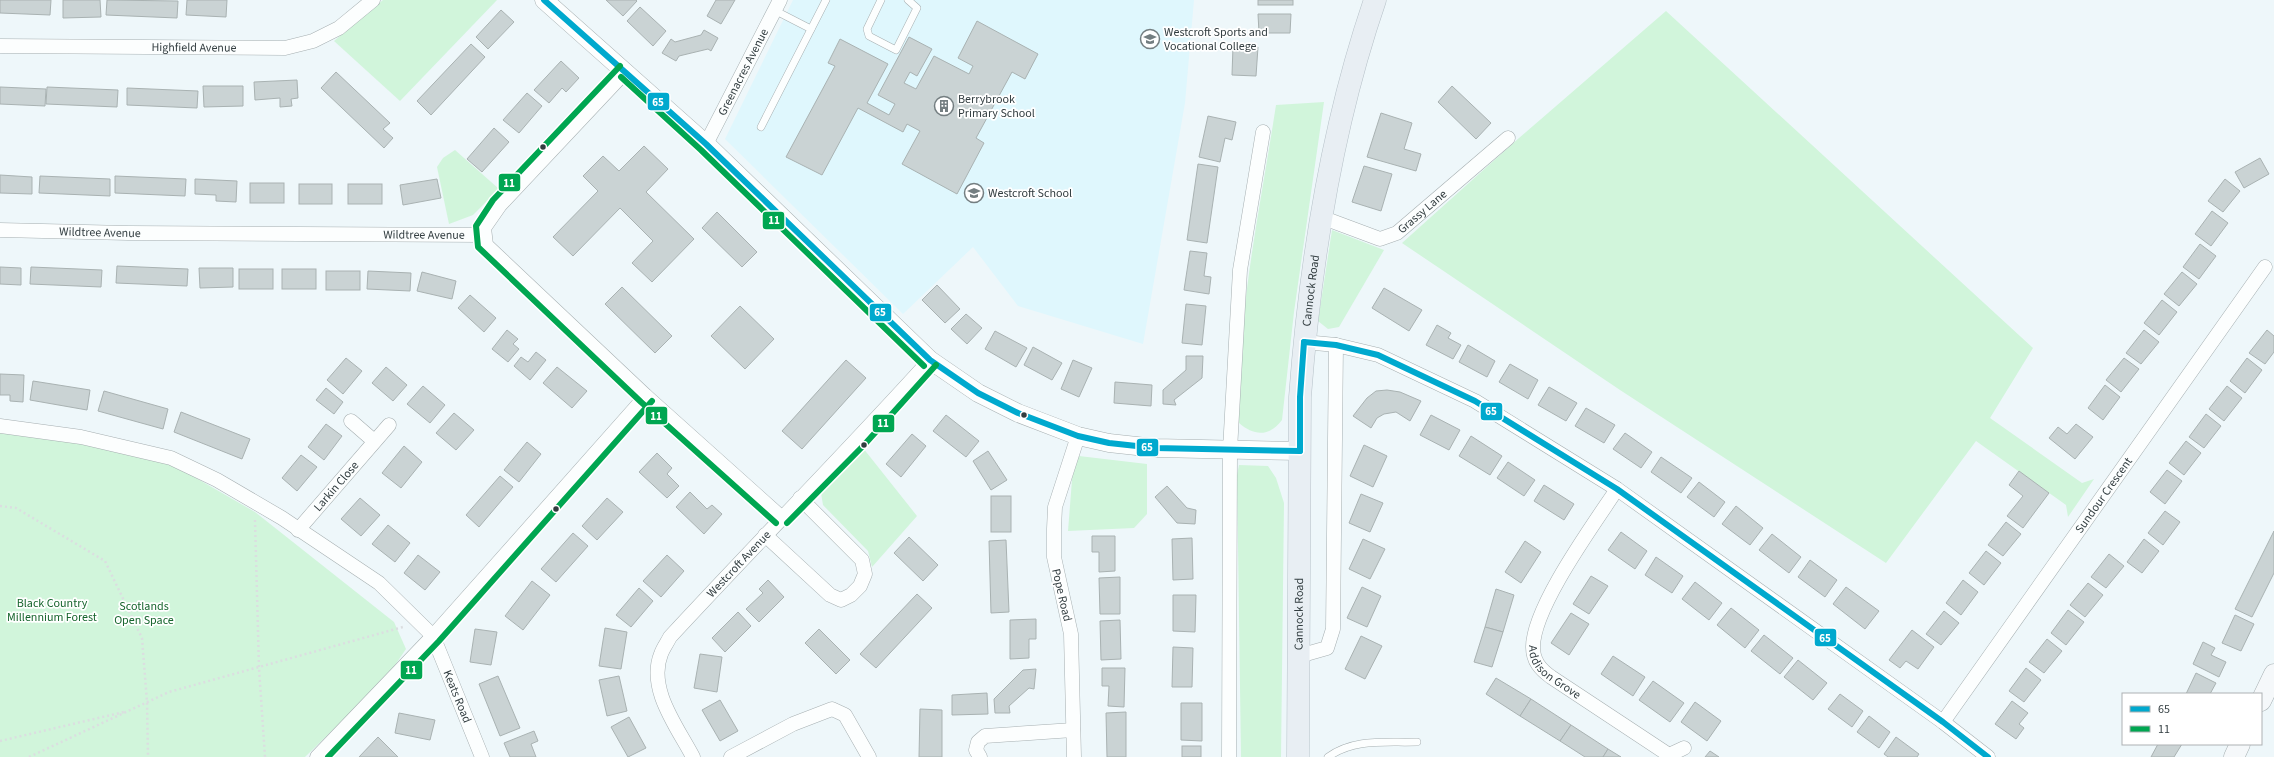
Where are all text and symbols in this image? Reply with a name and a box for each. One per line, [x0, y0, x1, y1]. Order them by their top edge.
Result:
place label: Westcroft Sports and Vocational College [1164, 24, 1268, 55]
street label: Greenacres Avenue [714, 26, 773, 119]
school or university icon: Westcroft Sports and Vocational College [1139, 28, 1161, 50]
street label: Highfield Avenue [151, 39, 237, 57]
place label: Berrybrook Primary School [958, 91, 1035, 122]
line badge: 65 [647, 92, 670, 111]
text: 65 [652, 95, 664, 110]
building icon: Berrybrook Primary School [933, 95, 955, 117]
unlabelled marker [538, 142, 548, 152]
line badge: 11 [498, 173, 521, 192]
text: 11 [503, 176, 515, 191]
school or university icon: Westcroft School [963, 182, 985, 204]
place label: Westcroft School [988, 185, 1072, 202]
street label: Grassy Lane [1394, 186, 1451, 238]
line badge: 11 [762, 211, 785, 230]
text: 11 [768, 213, 780, 228]
street label: Wildtree Avenue [59, 223, 141, 242]
street label: Wildtree Avenue [383, 226, 465, 244]
street label: Cannock Road [1298, 254, 1324, 327]
line badge: 65 [869, 303, 892, 322]
text: 65 [874, 305, 886, 320]
line badge: 65 [1480, 402, 1503, 421]
text: 65 [1485, 404, 1497, 419]
line badge: 11 [645, 406, 668, 425]
text: 11 [650, 409, 662, 424]
unlabelled marker [1019, 410, 1029, 420]
line badge: 11 [872, 414, 895, 433]
text: 11 [877, 416, 889, 431]
line badge: 65 [1136, 438, 1159, 457]
unlabelled marker [859, 440, 869, 450]
text: 65 [1141, 440, 1153, 455]
street label: Sundour Crescent [2071, 454, 2137, 537]
street label: Larkin Close [310, 458, 363, 515]
unlabelled marker [551, 504, 561, 514]
street label: Westcroft Avenue [703, 527, 775, 602]
street label: Pope Road [1047, 567, 1076, 623]
street label: Cannock Road [1291, 578, 1308, 650]
park label: Black Country Millennium Forest [7, 595, 97, 626]
park label: Scotlands Open Space [114, 598, 174, 629]
line badge: 65 [1814, 628, 1837, 647]
text: 65 [1819, 631, 1831, 646]
street label: Addison Grove [1524, 645, 1584, 703]
line badge: 11 [400, 660, 423, 680]
text: 11 [405, 663, 417, 678]
street label: Keats Road [439, 668, 475, 726]
legend [2122, 693, 2262, 745]
text: 65 [2158, 701, 2170, 718]
text: 11 [2158, 721, 2170, 738]

